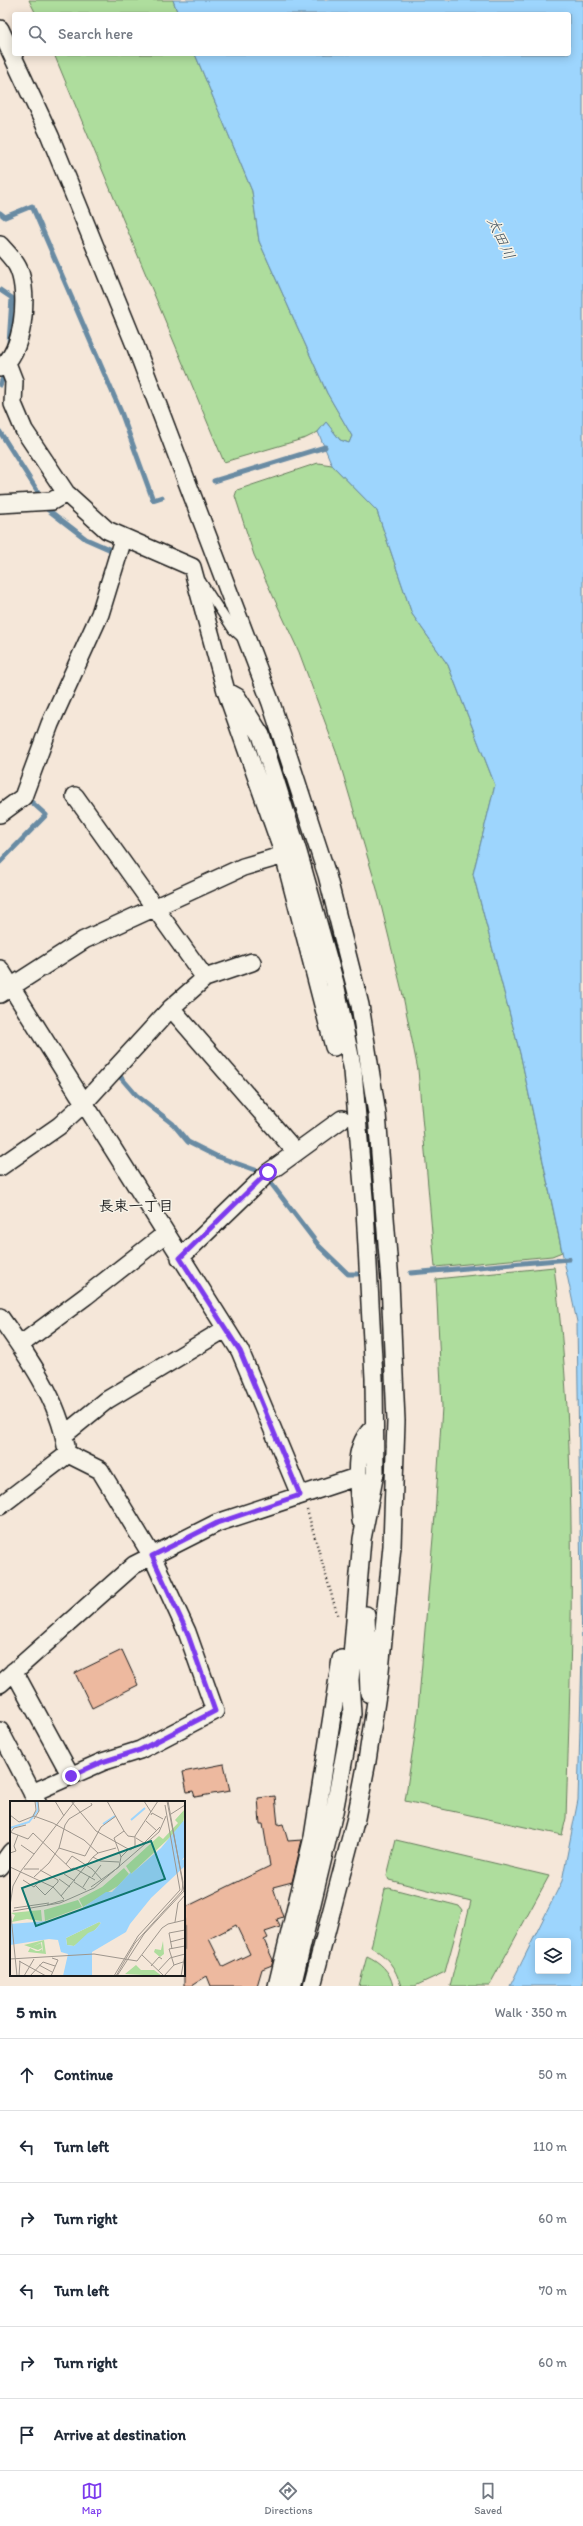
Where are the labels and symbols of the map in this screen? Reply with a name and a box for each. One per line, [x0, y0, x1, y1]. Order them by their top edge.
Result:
water label: 太田川 [483, 214, 519, 262]
route start [259, 1163, 277, 1181]
district label: 長束一丁目 [98, 1197, 174, 1215]
route end [62, 1767, 80, 1785]
inset map [10, 1801, 185, 1976]

